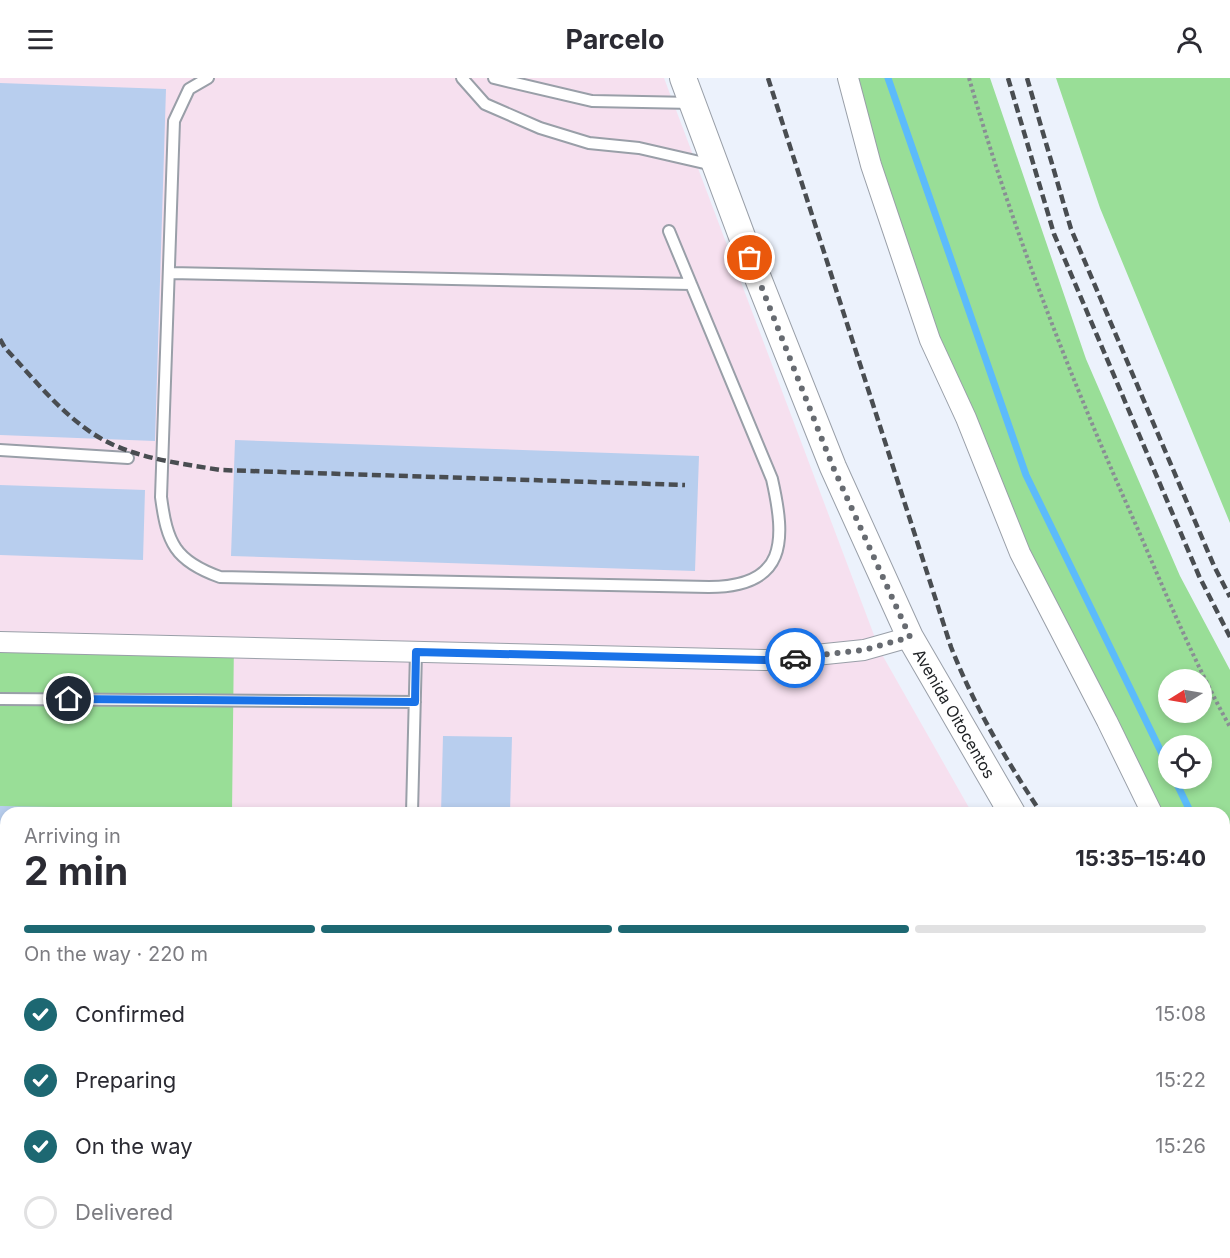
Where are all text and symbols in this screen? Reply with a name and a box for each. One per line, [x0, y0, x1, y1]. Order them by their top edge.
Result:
icon: menu [24, 23, 57, 56]
text: Parcelo [565, 23, 665, 56]
icon: person [1173, 23, 1206, 56]
pin [724, 232, 775, 283]
icon: bag [733, 241, 766, 274]
courier [765, 628, 825, 688]
icon: car [779, 642, 812, 675]
street label: Avenida Oitocentos [909, 645, 1000, 782]
north arrow [1158, 669, 1212, 723]
map controls [1158, 669, 1212, 789]
pin [43, 673, 94, 724]
icon: home [52, 682, 85, 715]
button: locate [1158, 735, 1212, 789]
text: Arriving in [24, 824, 121, 848]
text: 15:35–15:40 [1075, 845, 1206, 871]
text: 2 min [24, 847, 128, 894]
text: On the way · 220 m [24, 942, 208, 966]
icon: check [24, 998, 57, 1031]
text: Confirmed [75, 1001, 185, 1027]
text: 15:08 [1155, 1002, 1206, 1026]
icon: check [24, 1064, 57, 1097]
text: Preparing [75, 1067, 176, 1093]
text: 15:22 [1156, 1068, 1206, 1092]
icon: check [24, 1130, 57, 1163]
text: On the way [75, 1133, 193, 1159]
text: 15:26 [1155, 1134, 1206, 1158]
text: Delivered [75, 1199, 173, 1225]

